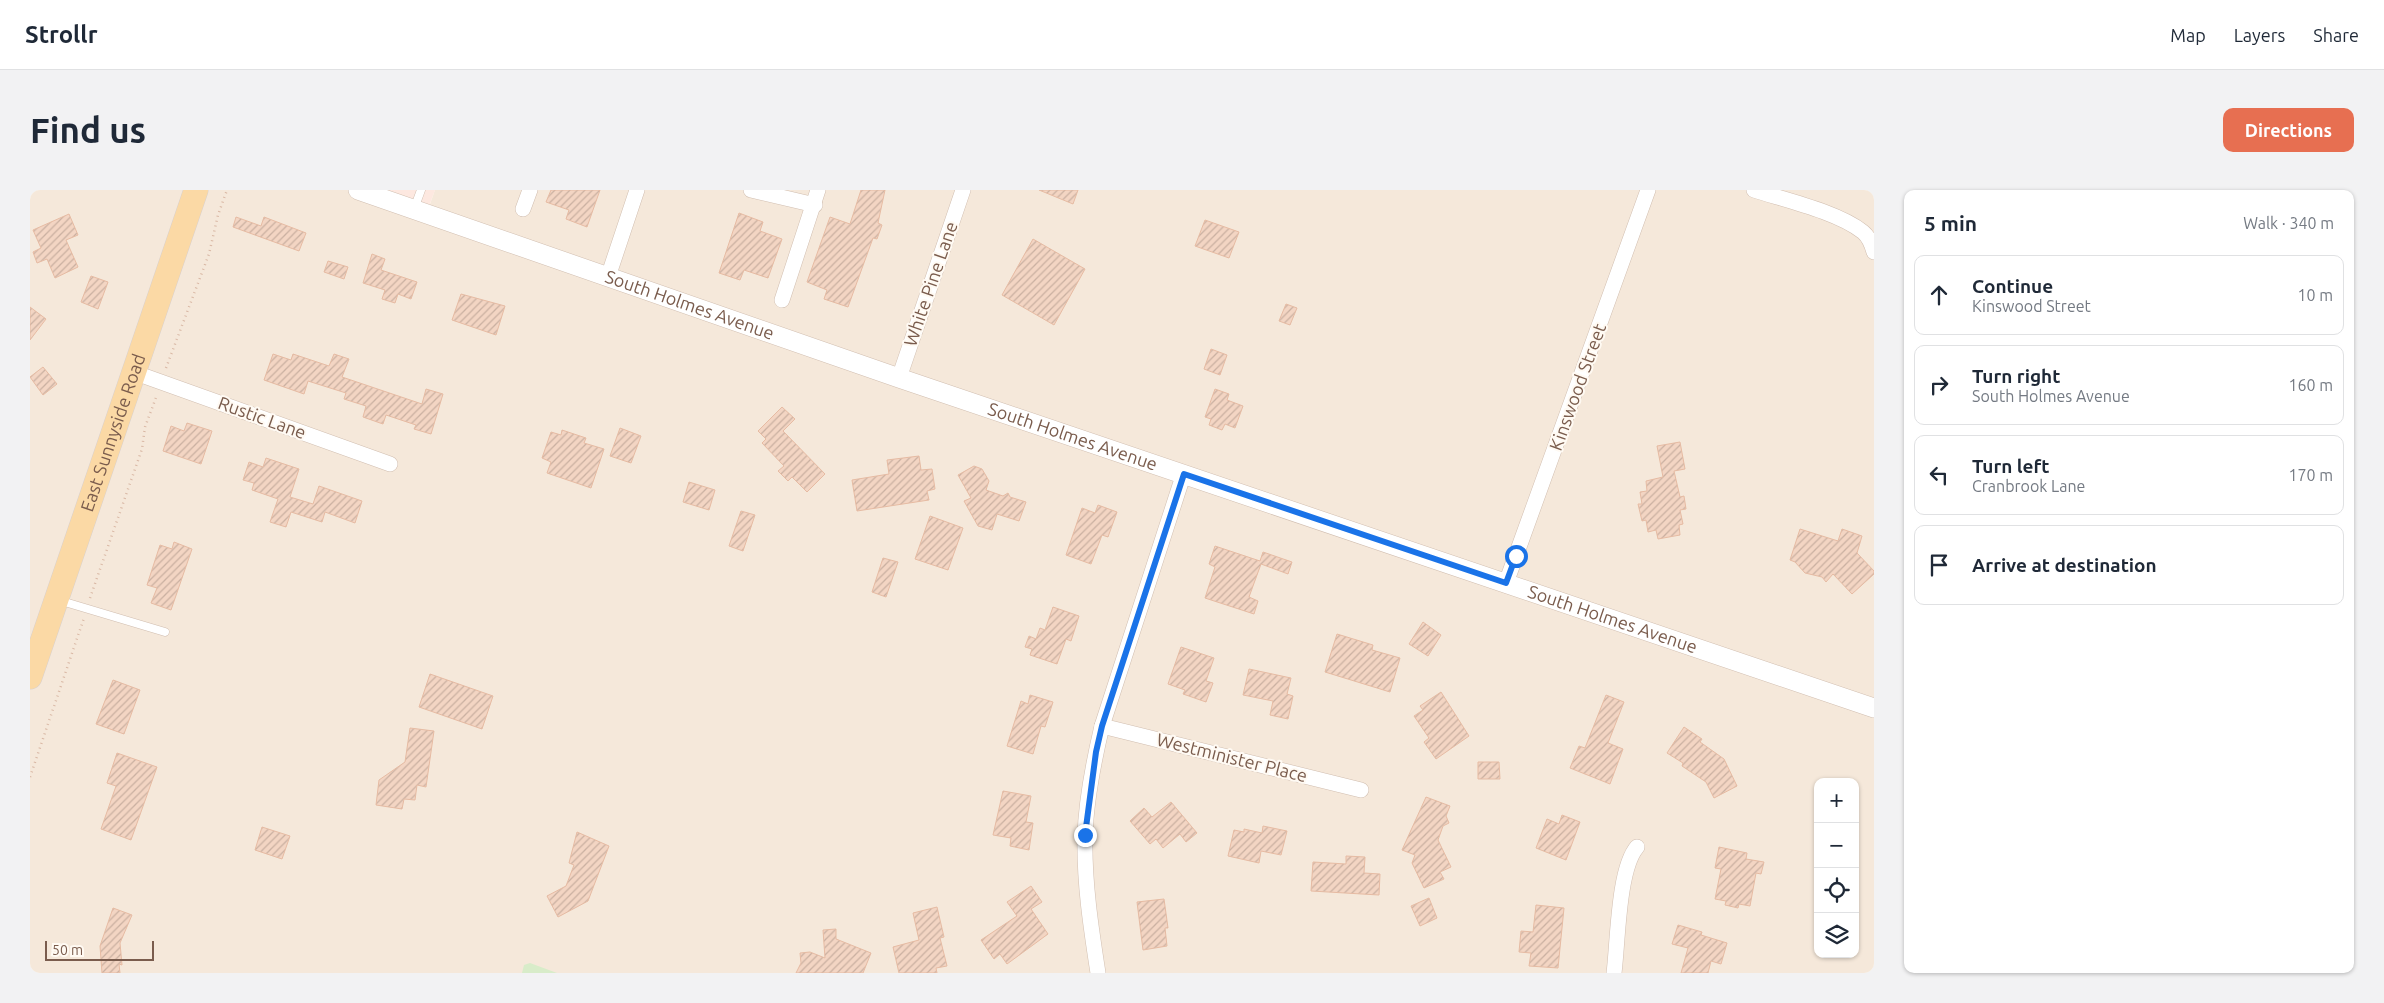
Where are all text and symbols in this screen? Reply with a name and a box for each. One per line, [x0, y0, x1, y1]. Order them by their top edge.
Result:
text: Strollr [25, 21, 98, 48]
text: Map [2170, 25, 2206, 45]
text: Layers [2234, 25, 2285, 45]
text: Share [2313, 25, 2359, 45]
button: Directions [2223, 108, 2354, 152]
text: Find us [30, 110, 146, 150]
text: 5 min [1924, 211, 1977, 235]
text: Walk · 340 m [2243, 214, 2334, 232]
street label: White Pine Lane [899, 219, 961, 349]
street label: South Holmes Avenue [603, 266, 777, 343]
text: Continue [1972, 275, 2053, 297]
icon: ahead [1925, 281, 1953, 309]
text: 10 m [2297, 286, 2333, 304]
text: Kinswood Street [1972, 297, 2091, 315]
street label: Kinswood Street [1545, 320, 1609, 453]
street label: East Sunnyside Road [76, 351, 148, 514]
text: Turn right [1972, 365, 2060, 387]
icon: right [1925, 371, 1953, 399]
text: 160 m [2288, 376, 2333, 394]
text: South Holmes Avenue [1972, 387, 2130, 405]
street label: Rustic Lane [216, 392, 309, 442]
street label: South Holmes Avenue [986, 398, 1160, 474]
text: Turn left [1972, 455, 2050, 477]
icon: left [1925, 461, 1953, 489]
text: 170 m [2288, 466, 2333, 484]
text: Cranbrook Lane [1972, 477, 2085, 495]
route start [1505, 545, 1528, 568]
icon: arrive [1925, 551, 1953, 579]
text: Arrive at destination [1972, 554, 2157, 576]
street label: South Holmes Avenue [1526, 581, 1700, 656]
street label: Westminister Place [1155, 729, 1310, 785]
map controls [1814, 778, 1859, 958]
button: + [1814, 778, 1859, 823]
button: − [1814, 823, 1859, 868]
route end [1074, 824, 1097, 847]
button: locate [1814, 868, 1859, 913]
button: layers [1814, 913, 1859, 958]
scale bar [45, 938, 154, 961]
text: 50 m [52, 942, 83, 958]

